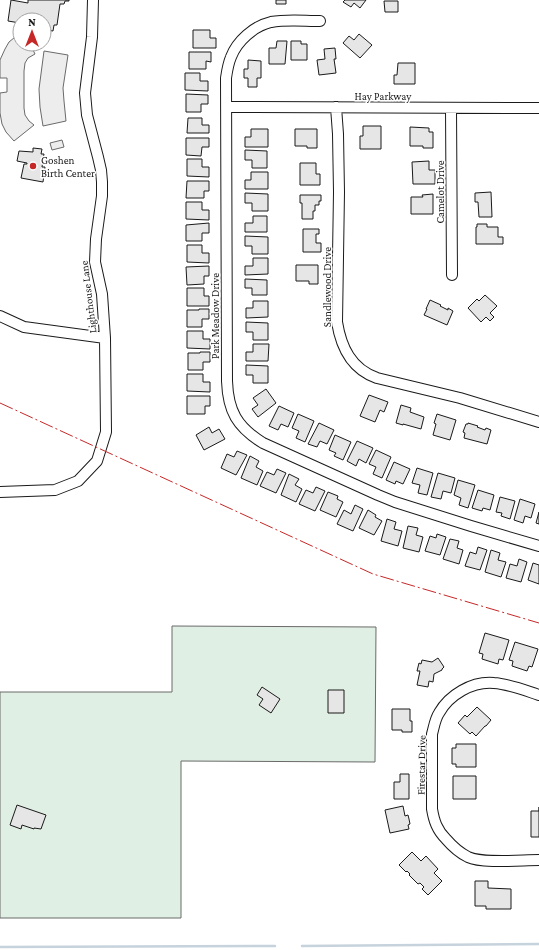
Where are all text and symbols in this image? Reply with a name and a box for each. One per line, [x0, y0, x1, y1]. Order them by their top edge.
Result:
north arrow [12, 12, 52, 52]
text: N [28, 16, 36, 28]
street label: Hay Parkway [355, 90, 412, 103]
place label: Goshen Birth Center [41, 154, 95, 179]
street label: Camelot Drive [434, 160, 446, 224]
marker: Goshen Birth Center [28, 161, 38, 171]
street label: Sandlewood Drive [321, 247, 333, 327]
street label: Lighthouse Lane [78, 260, 99, 334]
street label: Park Meadow Drive [209, 273, 221, 359]
street label: Firestar Drive [414, 735, 428, 795]

